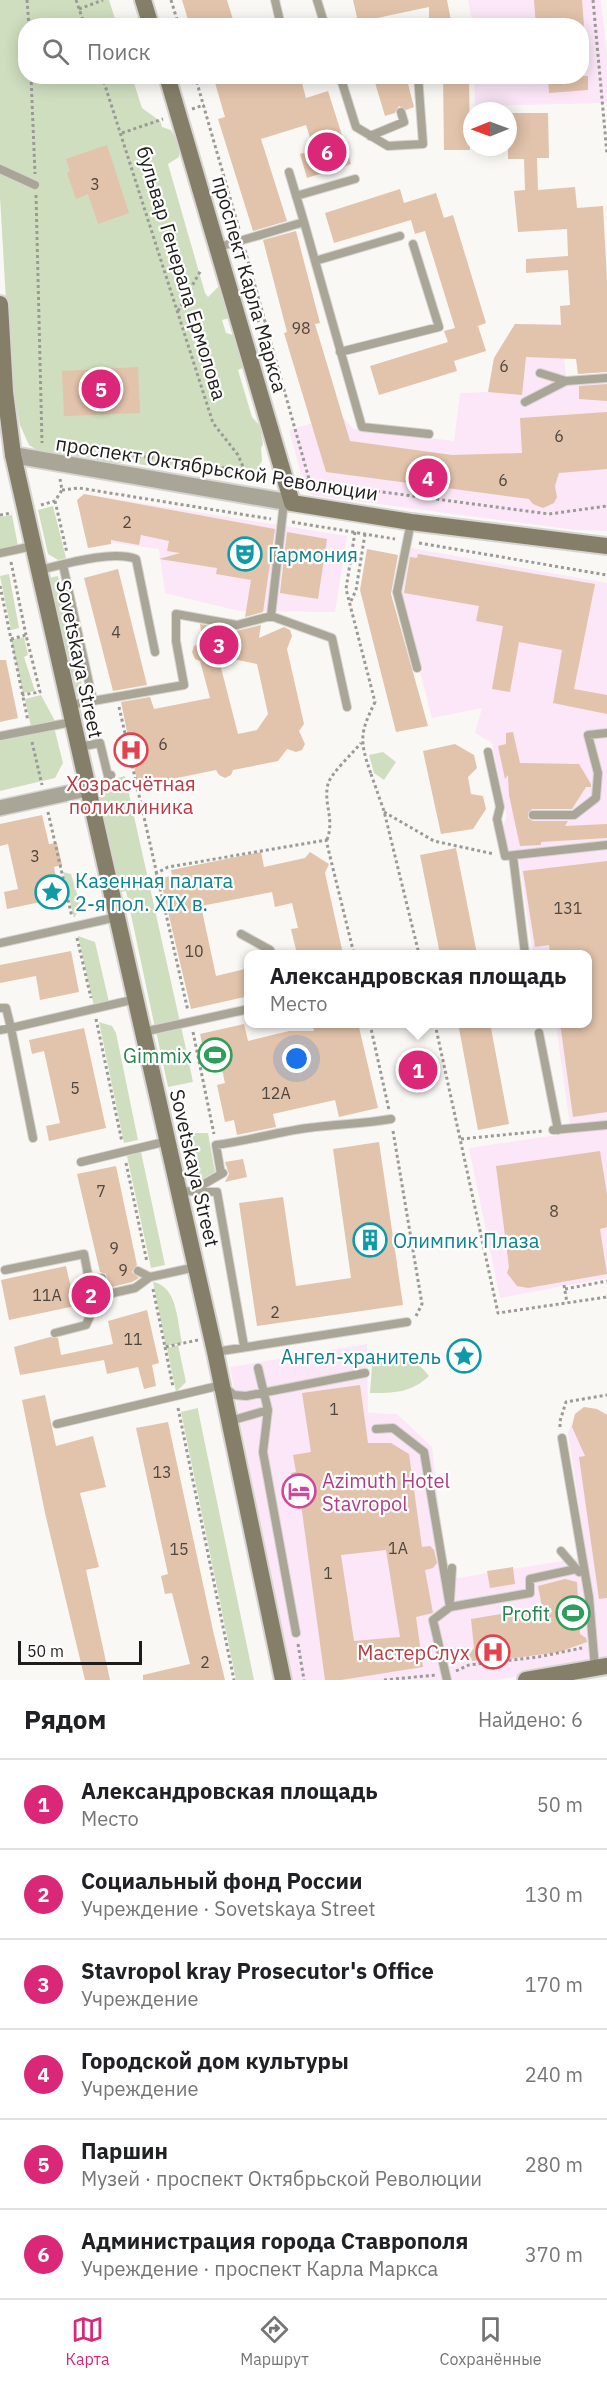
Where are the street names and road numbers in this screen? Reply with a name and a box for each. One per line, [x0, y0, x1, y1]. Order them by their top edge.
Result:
street label: бульвар Генерала Ермолова [130, 143, 234, 403]
street label: проспект Карла Маркса [206, 173, 294, 396]
street label: проспект Октябрьской Революции [54, 429, 380, 507]
street label: Sovetskaya Street [50, 577, 110, 741]
street label: Sovetskaya Street [164, 1086, 226, 1250]

